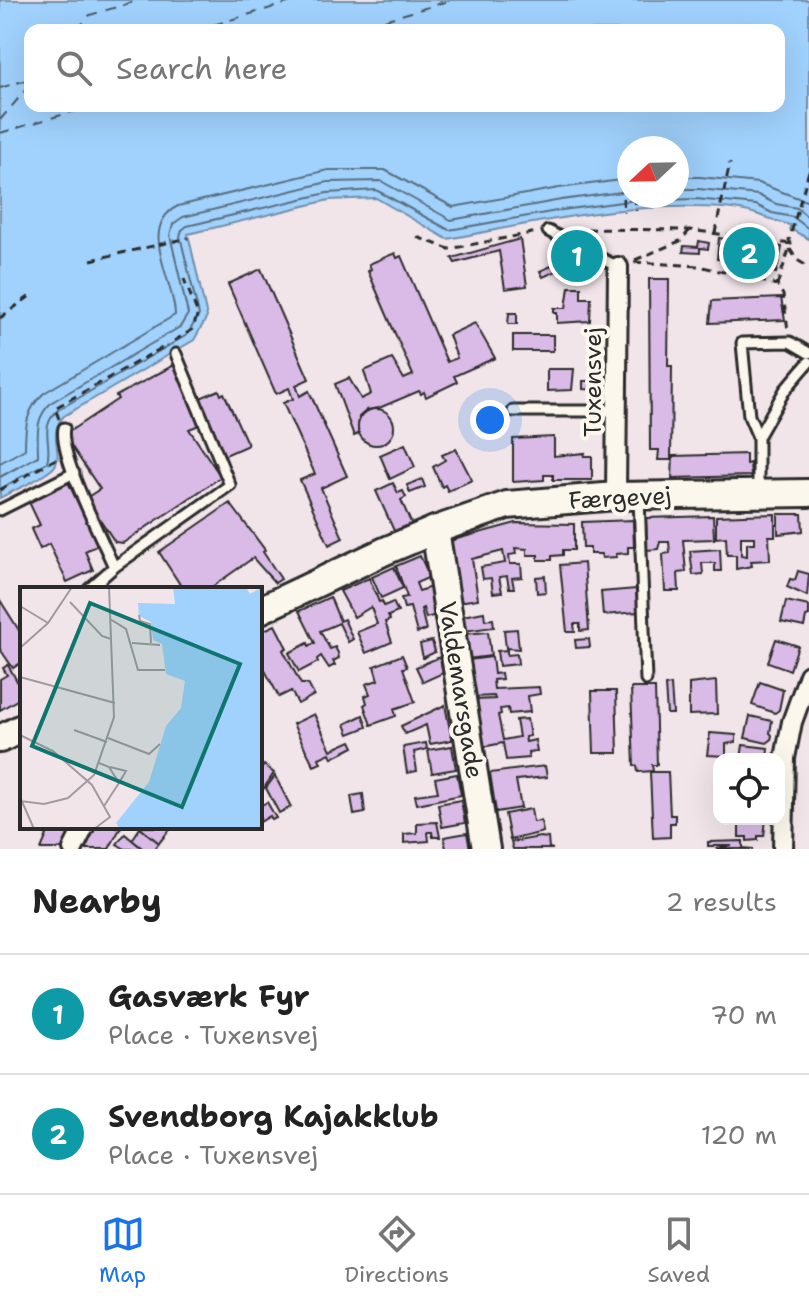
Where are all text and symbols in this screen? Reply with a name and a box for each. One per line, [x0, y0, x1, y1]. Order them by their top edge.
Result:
search box [24, 24, 785, 112]
icon: search [52, 46, 96, 90]
text: Search here [116, 48, 287, 89]
north arrow [617, 136, 689, 208]
pin: 2 [723, 223, 775, 283]
pin: 1 [551, 226, 603, 286]
street label: Tuxensvej [577, 327, 609, 437]
your location [470, 400, 510, 440]
street label: Færgevej [568, 479, 672, 517]
inset map [20, 587, 262, 829]
street label: Valdemarsgade [431, 599, 491, 781]
map controls [713, 753, 785, 825]
button: locate [713, 753, 785, 825]
text: Nearby [32, 878, 162, 924]
text: 2 results [665, 884, 777, 919]
text: Gasværk Fyr [108, 976, 310, 1017]
text: 1 [52, 997, 64, 1032]
text: 70 m [710, 997, 777, 1032]
text: Place · Tuxensvej [108, 1017, 318, 1052]
text: Svendborg Kajakklub [108, 1096, 439, 1137]
text: 2 [49, 1117, 67, 1152]
text: 120 m [701, 1117, 777, 1152]
text: Place · Tuxensvej [108, 1137, 318, 1172]
tab: Map [99, 1212, 146, 1289]
tab: Directions [344, 1212, 449, 1289]
tab: Saved [647, 1212, 710, 1289]

